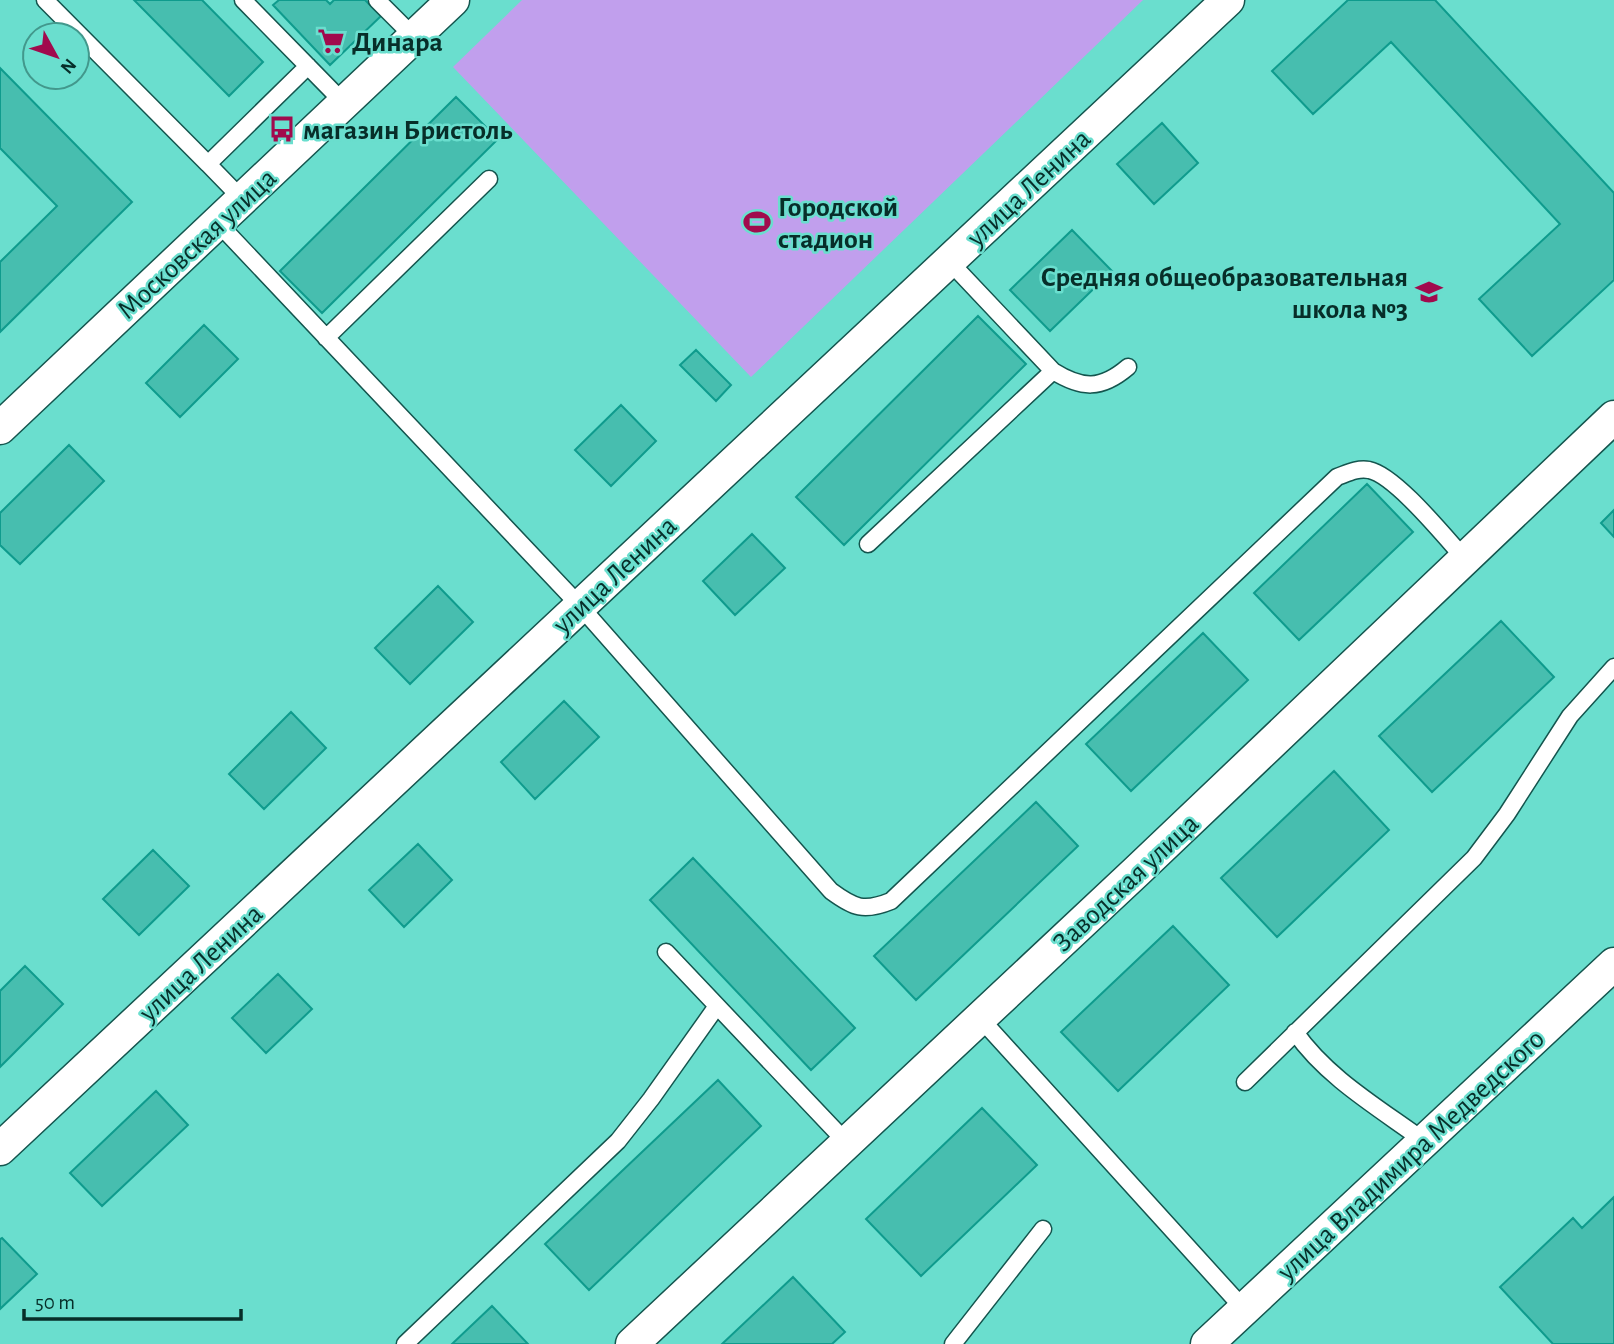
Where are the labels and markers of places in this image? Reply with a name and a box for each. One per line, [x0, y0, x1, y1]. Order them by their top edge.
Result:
supermarket icon: Динара [316, 26, 346, 56]
place label: Динара [352, 29, 443, 57]
bus stop icon: магазин Бристоль [267, 114, 297, 144]
place label: магазин Бристоль [303, 117, 512, 145]
place label: Городской стадион [778, 194, 898, 254]
sports icon: Городской стадион [742, 207, 772, 237]
place label: Cредняя общеобразовательная школа №3 [1041, 264, 1408, 324]
school or university icon: Cредняя общеобразовательная школа №3 [1414, 277, 1444, 307]

